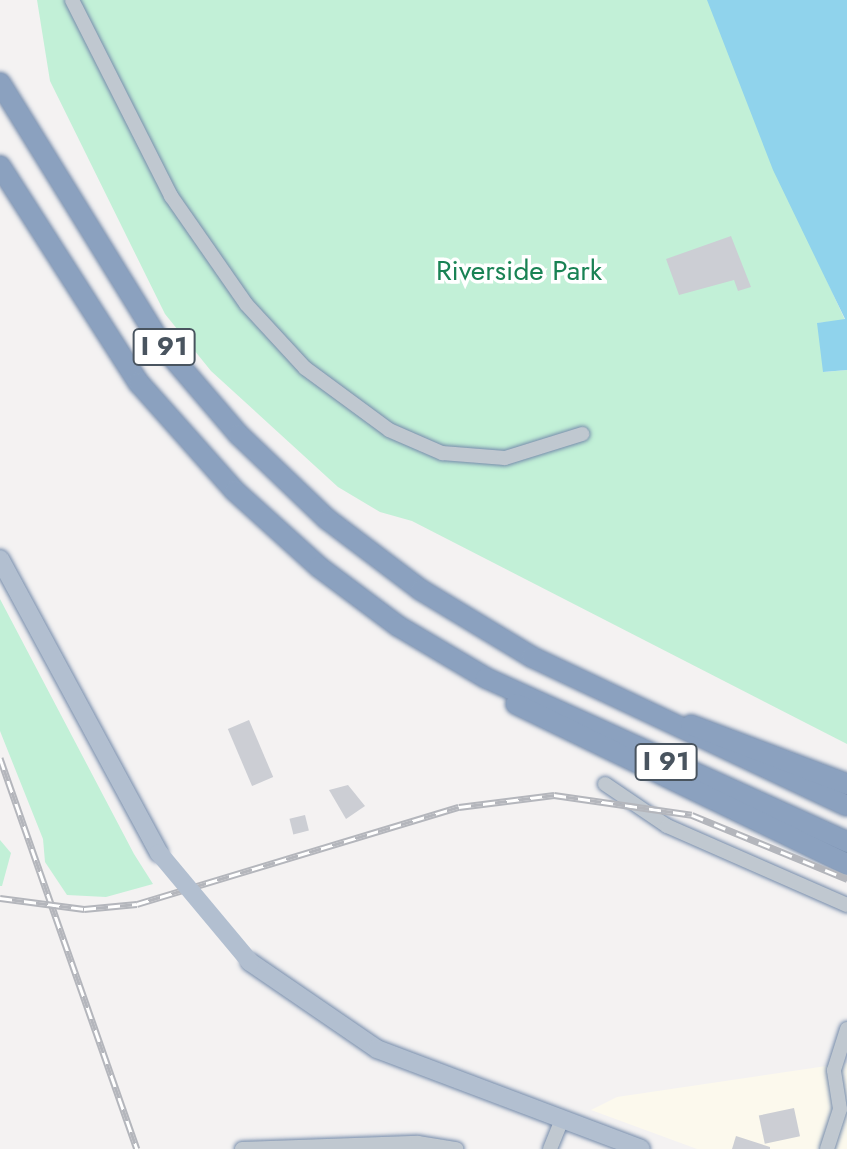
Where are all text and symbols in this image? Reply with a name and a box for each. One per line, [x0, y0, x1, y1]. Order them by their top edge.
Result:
park label: Riverside Park [436, 254, 602, 288]
road number: I 91 [132, 325, 196, 369]
road number: I 91 [634, 740, 698, 784]

